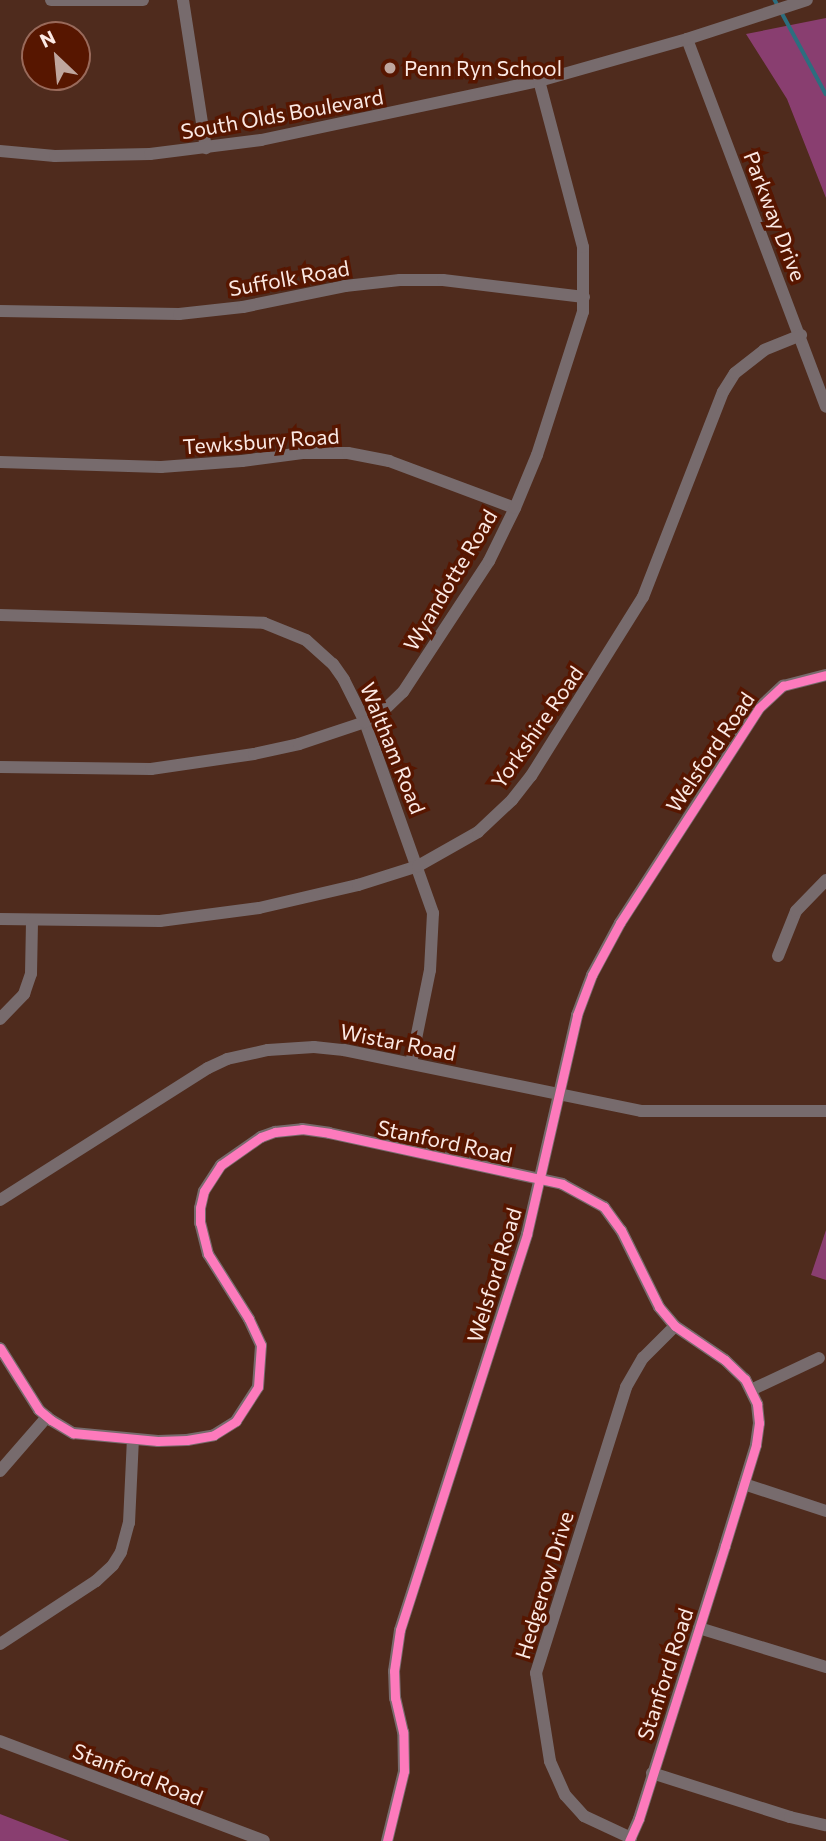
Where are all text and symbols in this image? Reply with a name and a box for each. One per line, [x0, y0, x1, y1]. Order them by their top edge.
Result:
north arrow [21, 21, 91, 91]
text: N [36, 25, 59, 52]
place label: Penn Ryn School [404, 55, 562, 81]
marker: Penn Ryn School [382, 60, 398, 76]
street label: South Olds Boulevard [179, 84, 385, 144]
street label: Parkway Drive [739, 148, 811, 284]
street label: Suffolk Road [227, 255, 351, 301]
street label: Tewksbury Road [182, 423, 340, 459]
street label: Wyandotte Road [398, 505, 502, 655]
street label: Yorkshire Road [486, 661, 588, 793]
street label: Waltham Road [355, 679, 431, 817]
street label: Welsford Road [661, 687, 759, 817]
street label: Wistar Road [338, 1018, 458, 1066]
street label: Stanford Road [375, 1114, 515, 1168]
street label: Welsford Road [462, 1205, 526, 1345]
street label: Hedgerow Drive [510, 1508, 578, 1662]
street label: Stanford Road [632, 1605, 698, 1743]
street label: Stanford Road [69, 1738, 207, 1810]

